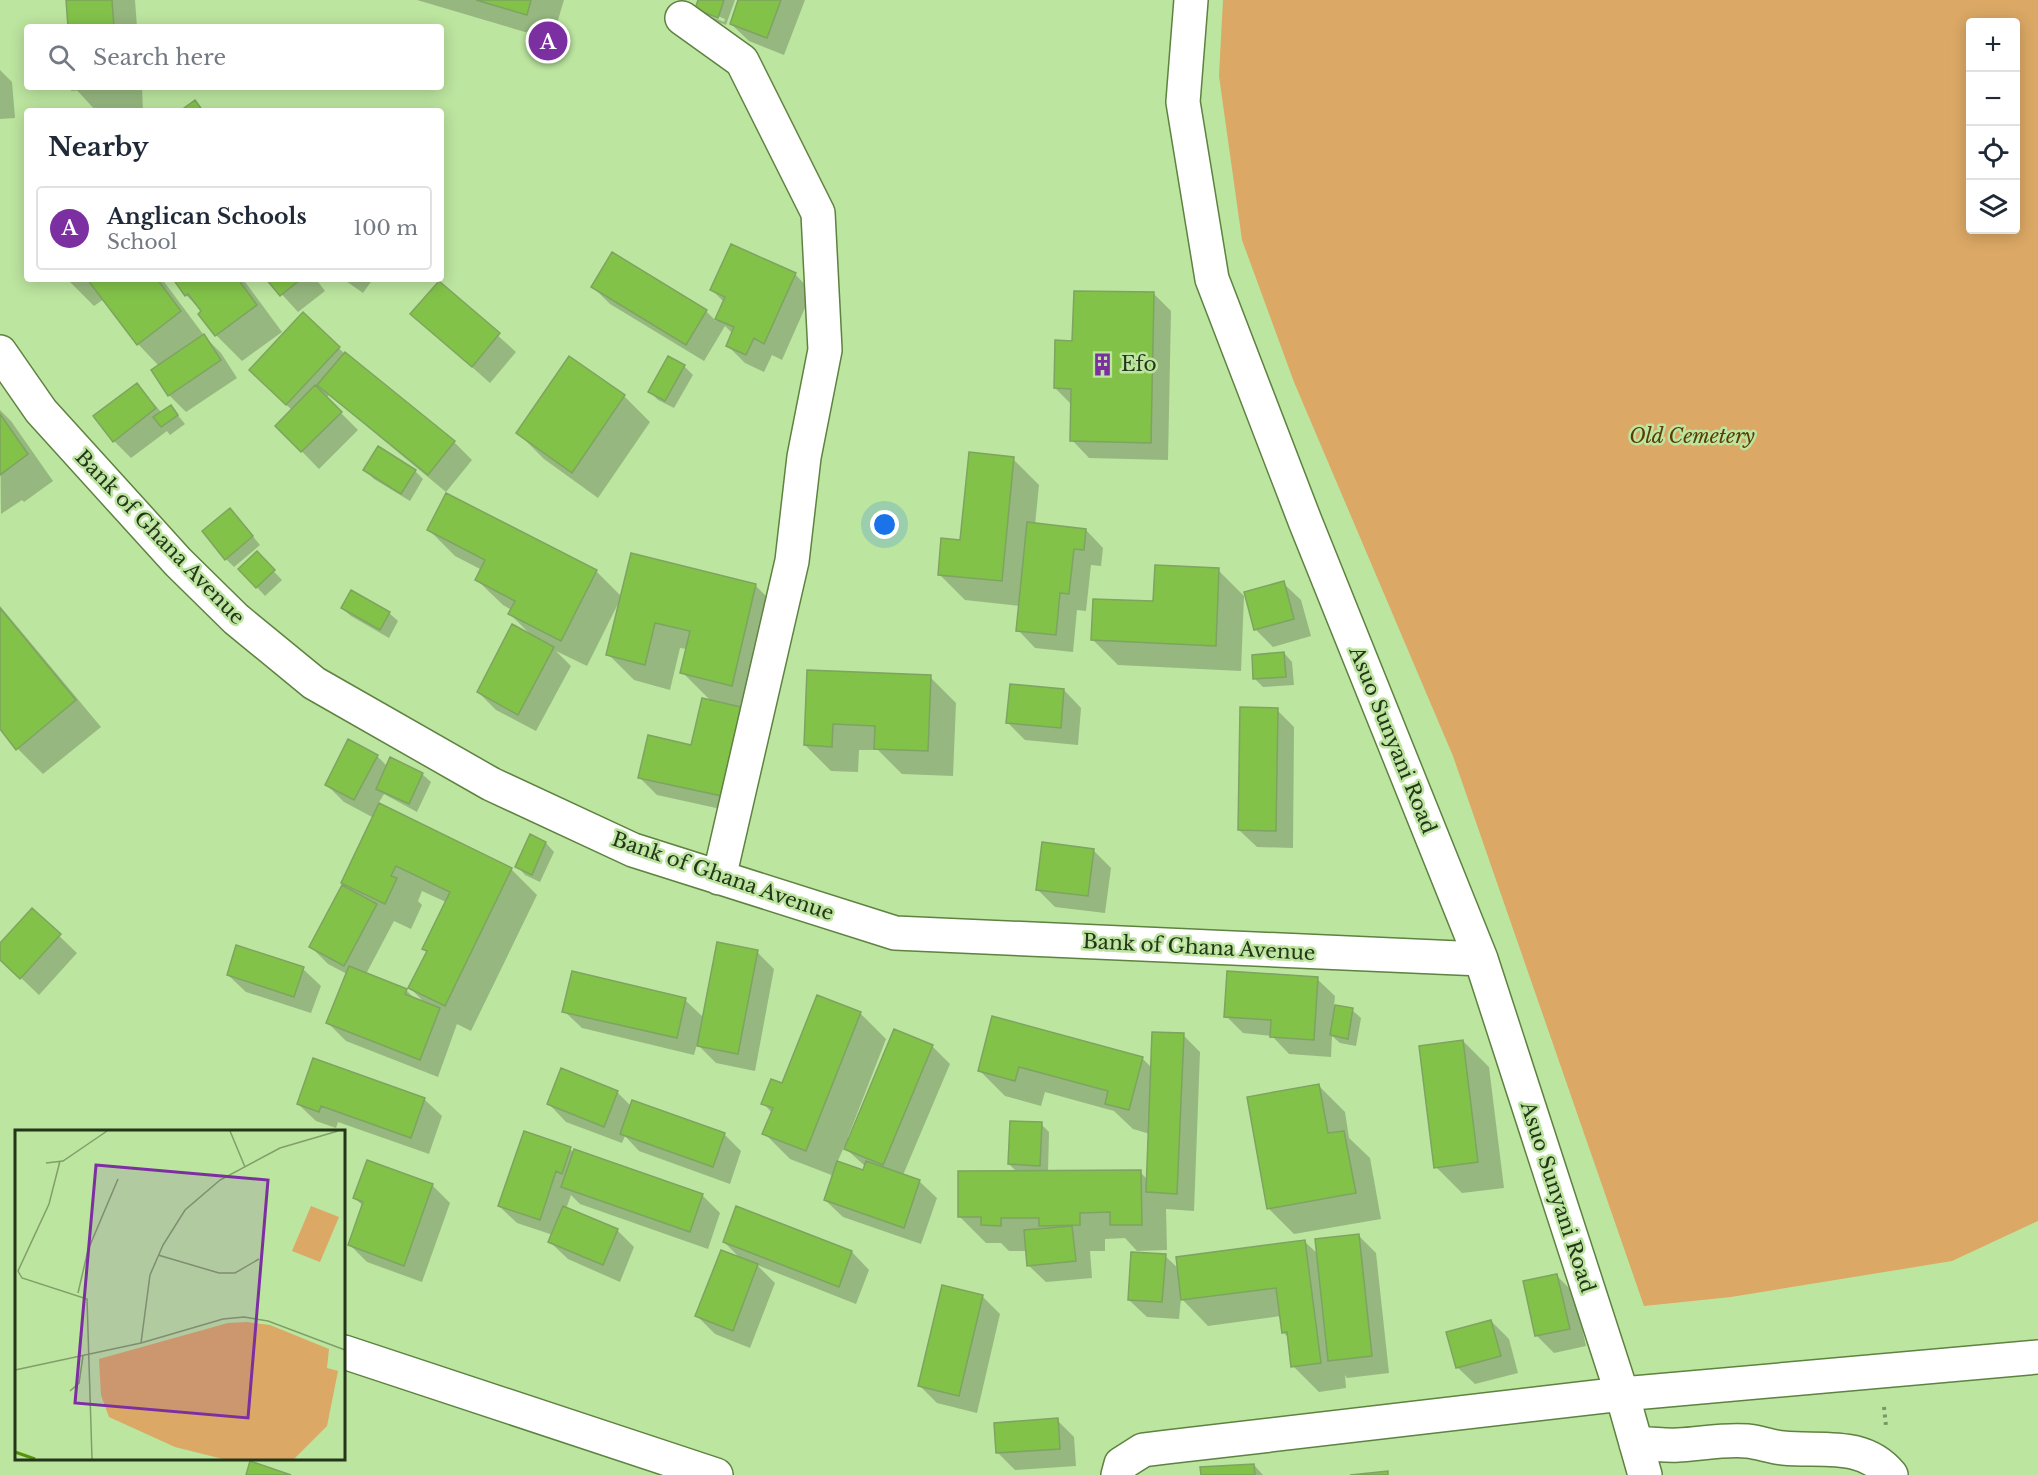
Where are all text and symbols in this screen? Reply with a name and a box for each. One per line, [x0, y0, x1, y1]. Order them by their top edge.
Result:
pin: A [528, 18, 568, 63]
map controls [1966, 18, 2020, 234]
button: + [1966, 18, 2020, 72]
search box [24, 24, 444, 90]
icon: search [45, 41, 78, 74]
text: Search here [93, 44, 226, 71]
button: − [1966, 72, 2020, 126]
button: locate [1966, 126, 2020, 180]
text: Nearby [48, 131, 149, 163]
button: layers [1966, 180, 2020, 234]
text: Anglican Schools [107, 203, 307, 230]
text: A [61, 216, 78, 240]
text: 100 m [353, 216, 418, 240]
text: School [107, 230, 177, 254]
building icon: Efo [1090, 351, 1116, 377]
place label: Efo [1121, 352, 1157, 376]
park label: Old Cemetery [1629, 424, 1755, 448]
street label: Bank of Ghana Avenue [70, 445, 250, 629]
your location [870, 510, 899, 539]
street label: Asuo Sunyani Road [1344, 642, 1442, 837]
street label: Bank of Ghana Avenue [609, 827, 837, 925]
street label: Bank of Ghana Avenue [1082, 929, 1316, 965]
street label: Asuo Sunyani Road [1515, 1097, 1600, 1296]
inset map [15, 1130, 345, 1460]

